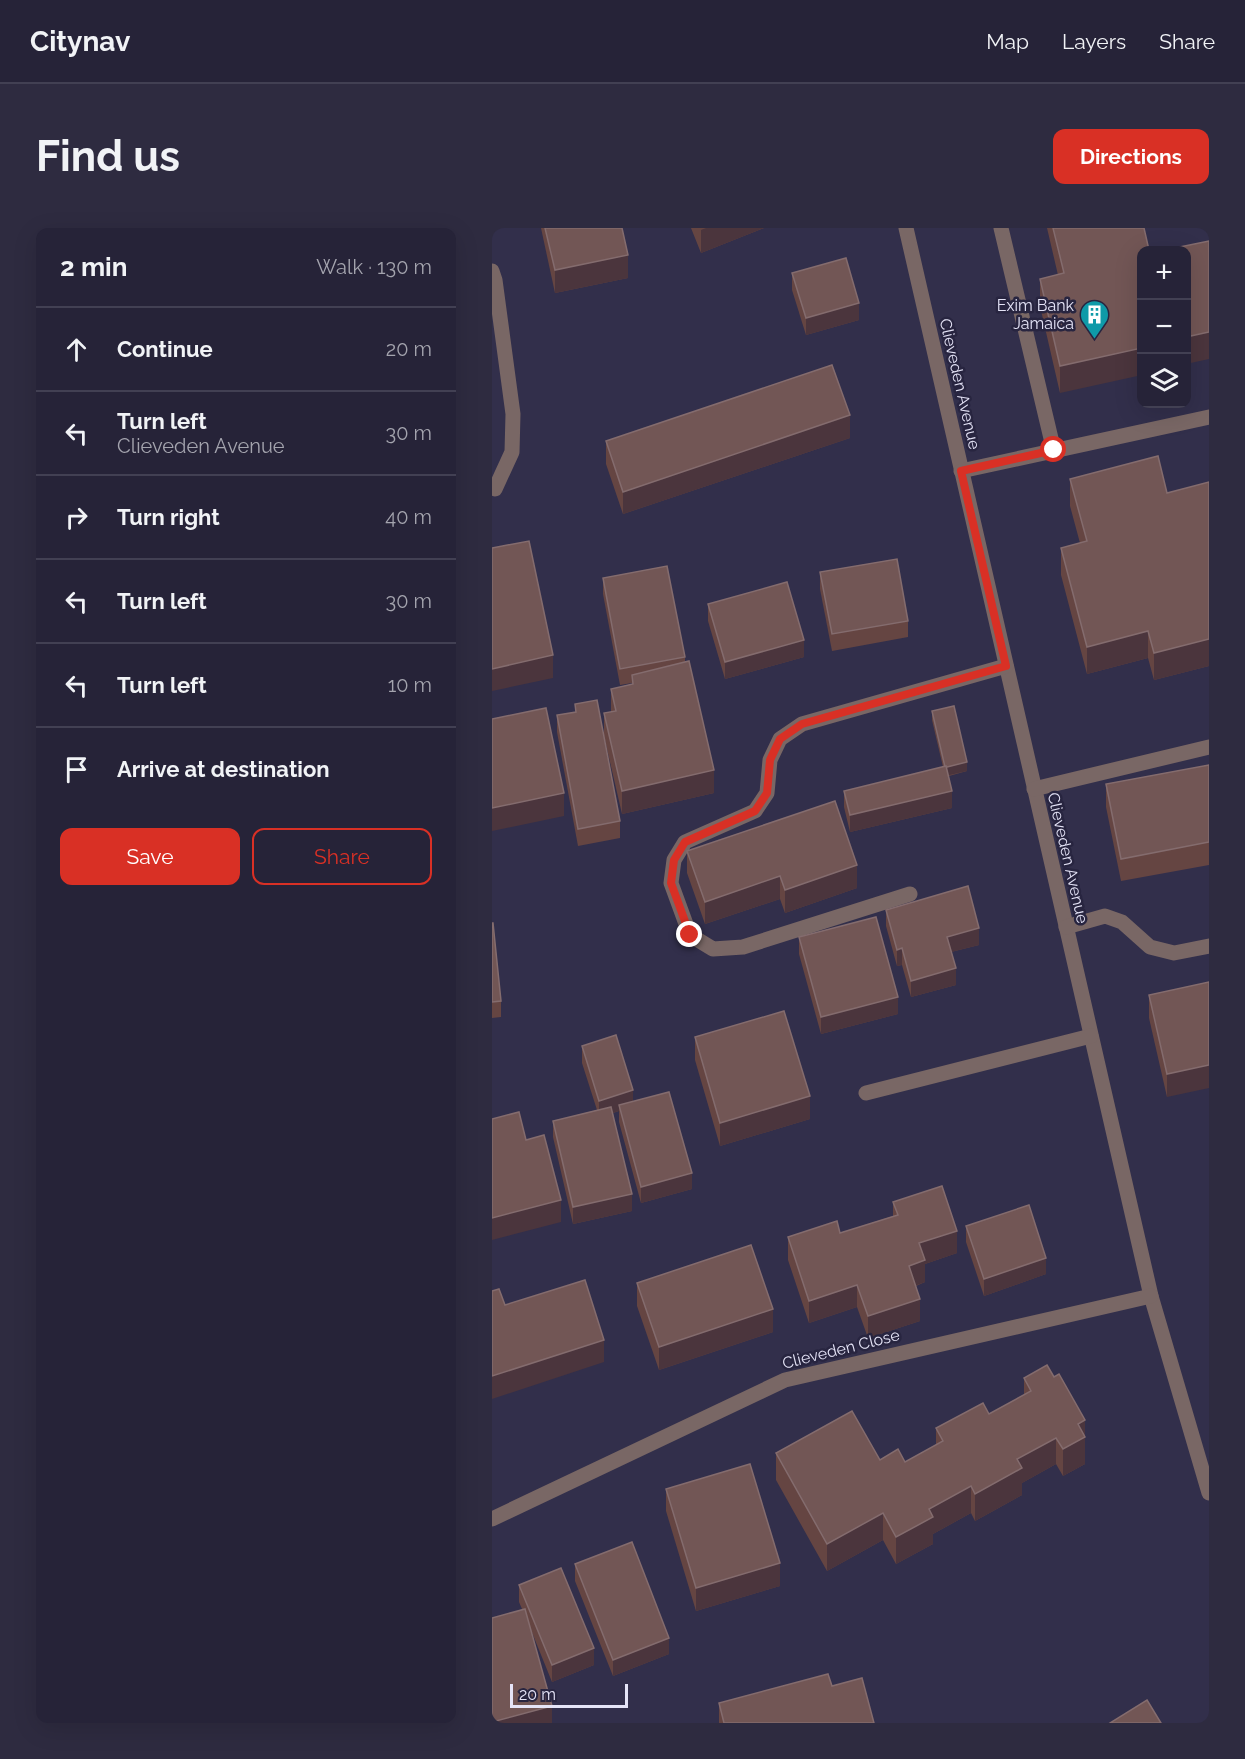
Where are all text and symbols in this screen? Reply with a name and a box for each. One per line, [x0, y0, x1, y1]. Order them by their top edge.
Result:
text: Citynav [30, 25, 130, 58]
text: Map [986, 29, 1029, 54]
text: Layers [1062, 29, 1126, 54]
text: Share [1159, 29, 1215, 54]
button: Directions [1053, 129, 1209, 184]
text: Find us [36, 132, 180, 181]
map controls [1137, 246, 1191, 408]
button: + [1137, 246, 1191, 300]
text: 2 min [60, 252, 127, 282]
text: Walk · 130 m [316, 255, 432, 279]
place label: Exim Bank Jamaica [997, 296, 1075, 333]
building icon: Exim Bank Jamaica [1079, 298, 1111, 340]
button: − [1137, 300, 1191, 354]
street label: Clieveden Avenue [936, 317, 984, 451]
icon: ahead [60, 333, 93, 366]
text: Continue [117, 336, 213, 362]
text: 20 m [386, 337, 432, 361]
button: layers [1137, 354, 1191, 408]
text: Turn left [117, 408, 207, 434]
icon: left [60, 417, 93, 450]
text: 30 m [386, 421, 432, 445]
text: Clieveden Avenue [117, 434, 285, 458]
route start [1040, 436, 1066, 462]
icon: right [60, 501, 93, 534]
text: Turn right [117, 504, 220, 530]
text: 40 m [385, 505, 432, 529]
icon: left [60, 585, 93, 618]
text: Turn left [117, 588, 207, 614]
text: 30 m [386, 589, 432, 613]
icon: left [60, 669, 93, 702]
text: Turn left [117, 672, 207, 698]
text: 10 m [388, 673, 432, 697]
icon: arrive [60, 753, 93, 786]
text: Arrive at destination [117, 756, 330, 782]
street label: Clieveden Avenue [1044, 791, 1092, 925]
button: Save [60, 828, 240, 885]
button: Share [252, 828, 432, 885]
route end [676, 921, 702, 947]
street label: Clieveden Close [780, 1325, 902, 1373]
scale bar [510, 1681, 628, 1708]
text: 20 m [519, 1685, 556, 1704]

